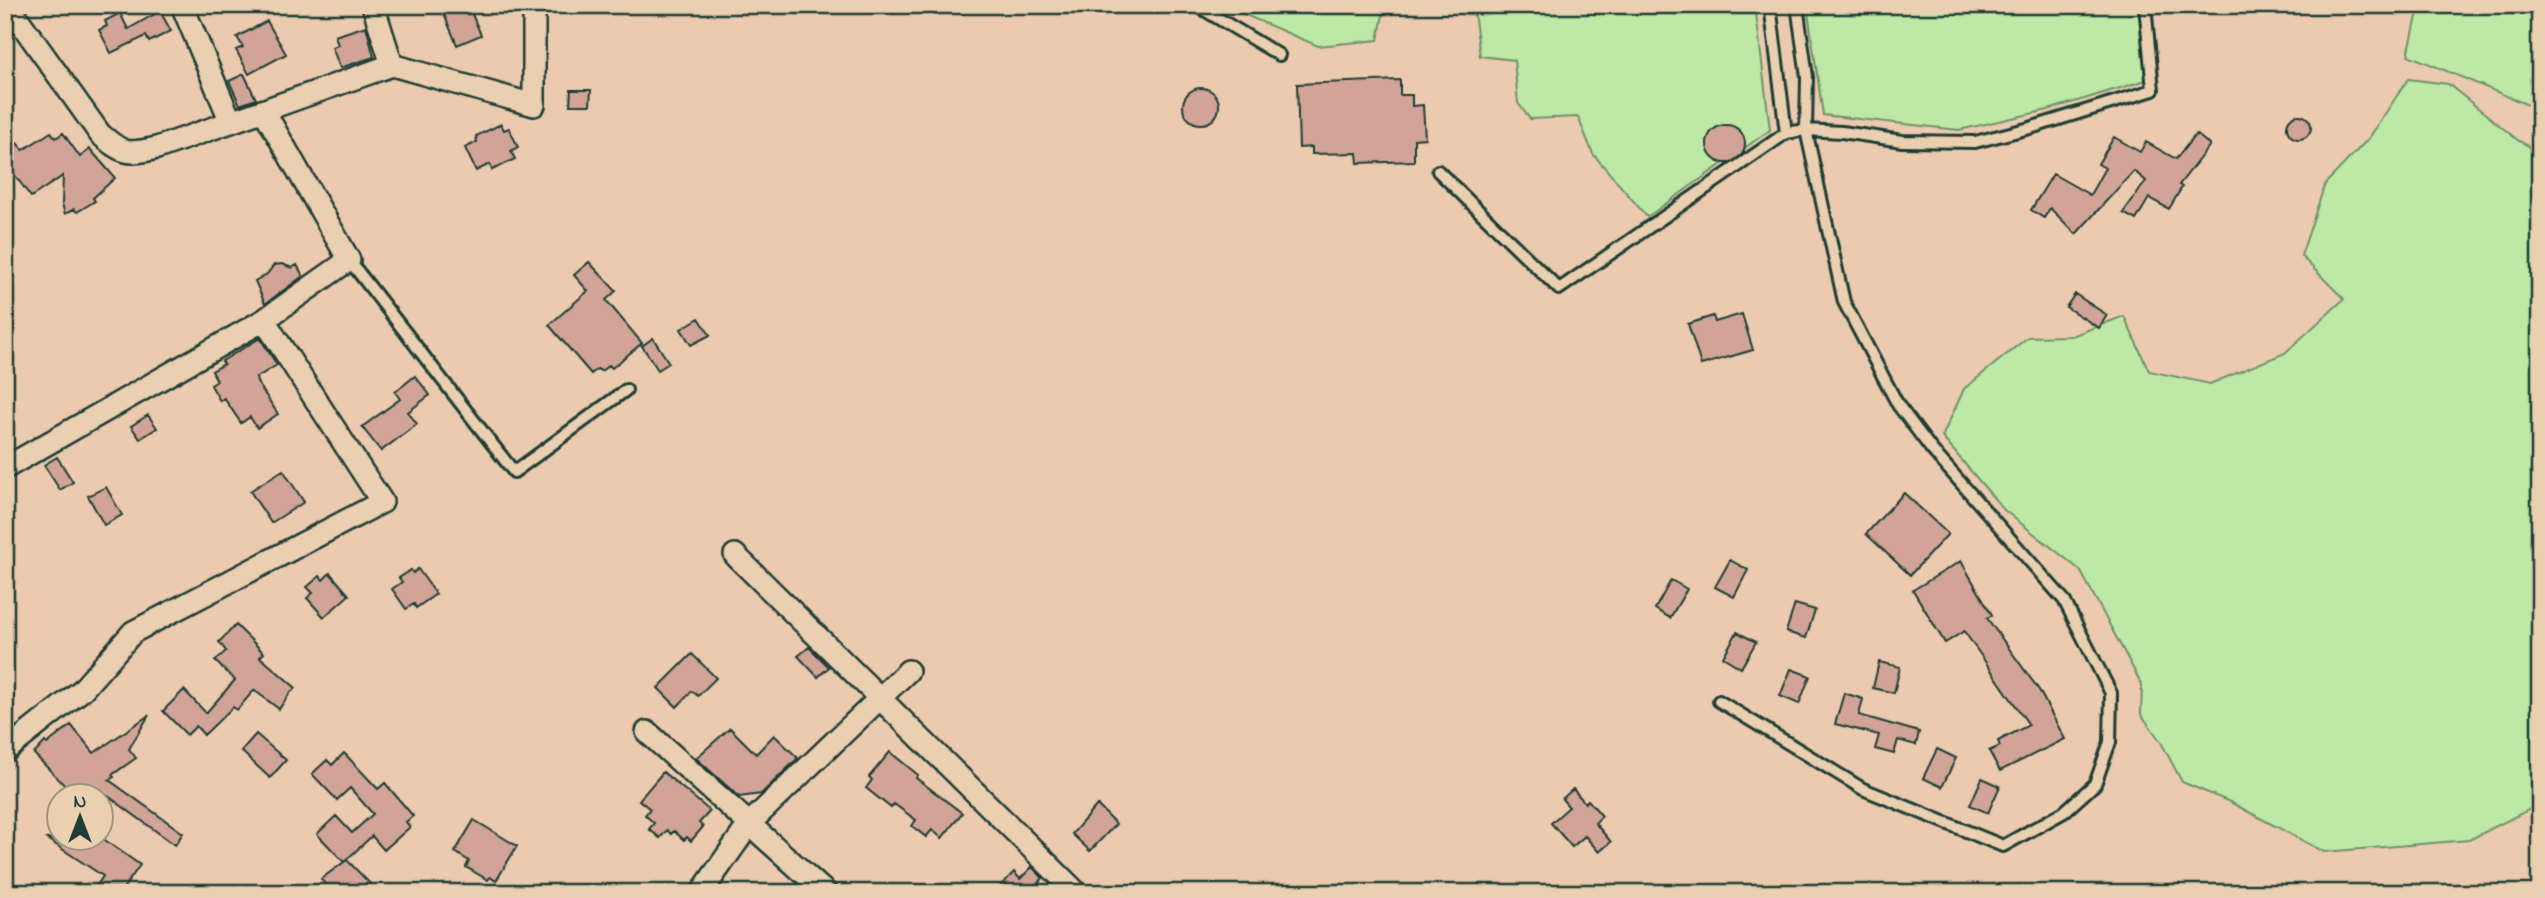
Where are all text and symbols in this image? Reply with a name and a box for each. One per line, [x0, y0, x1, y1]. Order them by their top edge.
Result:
north arrow [46, 782, 116, 852]
text: N [74, 789, 87, 816]

